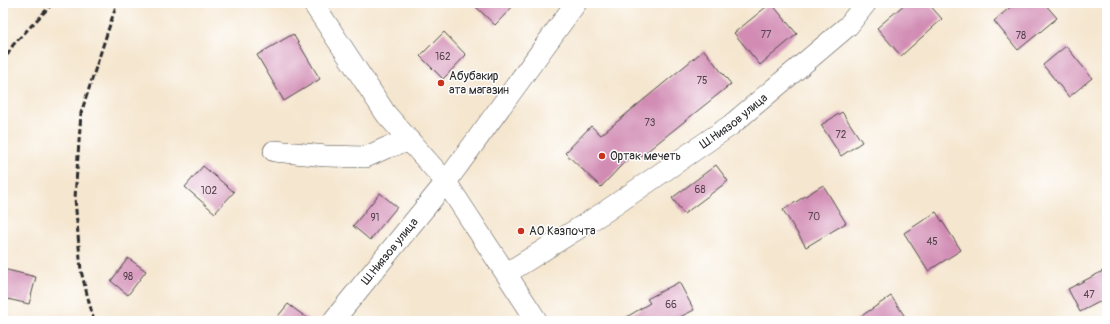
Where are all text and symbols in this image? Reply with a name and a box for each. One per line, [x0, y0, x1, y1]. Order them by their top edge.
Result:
house number: 77 [761, 29, 772, 41]
house number: 78 [1016, 30, 1026, 42]
house number: 162 [435, 51, 451, 63]
place label: Абубакир ата магазин [449, 69, 509, 98]
house number: 75 [697, 75, 707, 87]
marker: Абубакир ата магазин [436, 78, 446, 88]
street label: Ш.Ниязов улица [697, 90, 771, 152]
house number: 73 [645, 117, 656, 129]
house number: 72 [836, 129, 847, 141]
place label: Ортак мечеть [610, 149, 681, 164]
marker: Ортак мечеть [597, 151, 607, 161]
house number: 68 [695, 184, 705, 196]
house number: 102 [201, 185, 218, 197]
house number: 70 [808, 211, 820, 223]
house number: 91 [370, 212, 380, 224]
street label: Ш.Ниязов улица [359, 215, 422, 288]
place label: АО Казпочта [529, 224, 596, 239]
marker: АО Казпочта [516, 226, 526, 236]
house number: 45 [926, 236, 938, 248]
house number: 98 [123, 271, 133, 283]
house number: 47 [1083, 289, 1095, 301]
house number: 66 [665, 299, 677, 311]

